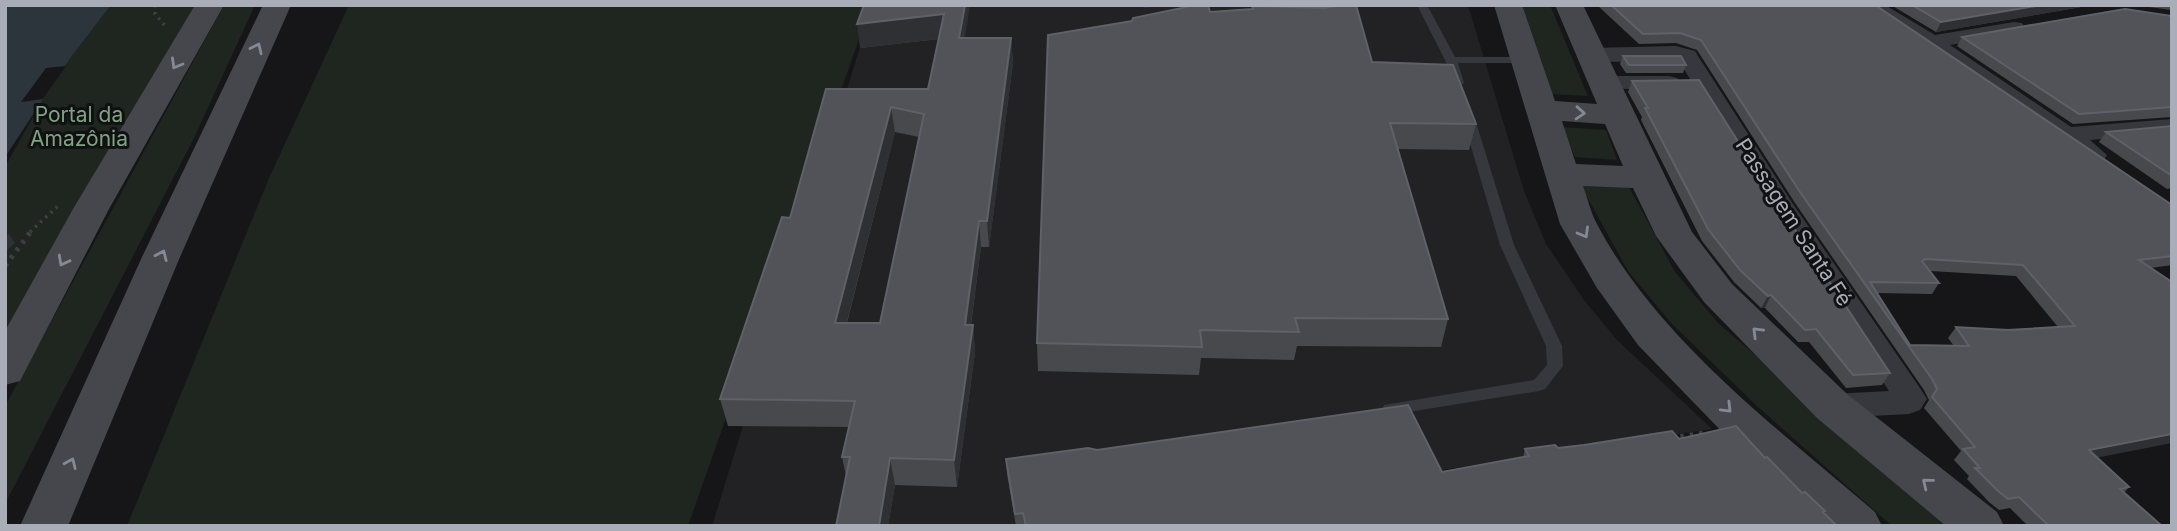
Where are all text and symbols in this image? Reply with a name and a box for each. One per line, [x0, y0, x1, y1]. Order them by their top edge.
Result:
one-way arrow [249, 43, 263, 55]
one-way arrow [171, 57, 184, 70]
park label: Portal da Amazônia [30, 102, 128, 151]
one-way arrow [1575, 105, 1586, 120]
street label: Passagem Santa Fé [1730, 134, 1858, 310]
one-way arrow [1576, 225, 1589, 238]
one-way arrow [154, 250, 168, 262]
one-way arrow [57, 254, 71, 267]
one-way arrow [1753, 327, 1766, 340]
one-way arrow [1718, 400, 1731, 413]
one-way arrow [63, 458, 77, 470]
one-way arrow [1923, 479, 1936, 491]

